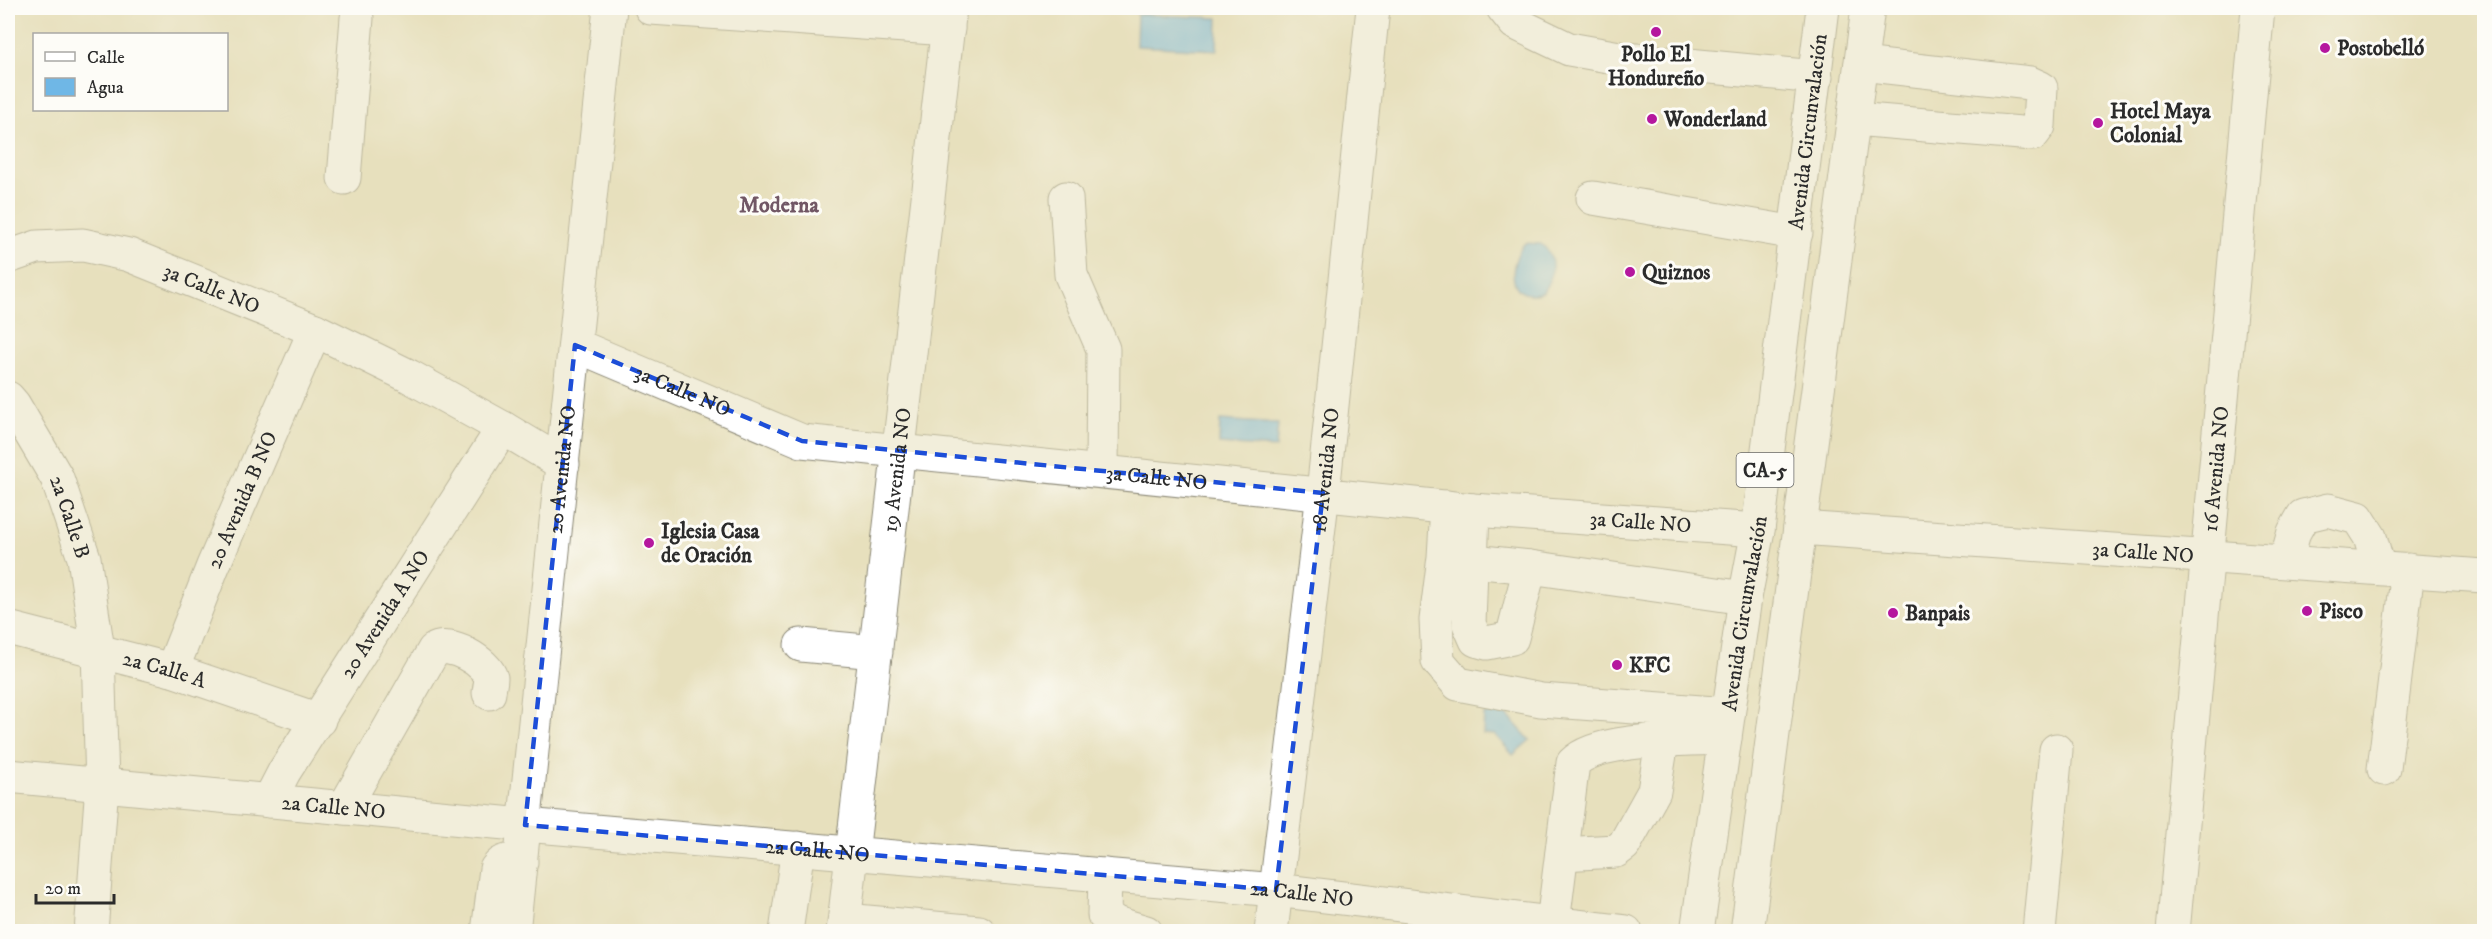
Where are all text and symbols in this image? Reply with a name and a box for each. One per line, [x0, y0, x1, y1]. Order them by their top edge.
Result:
marker: Pollo El Hondureño [1649, 25, 1663, 39]
street label: Avenida Circunvalación [1783, 32, 1834, 231]
legend [33, 33, 228, 111]
place label: Postobelló [2337, 36, 2424, 62]
marker: Postobelló [2318, 41, 2332, 55]
place label: Pollo El Hondureño [1608, 42, 1704, 92]
text: Calle [87, 47, 125, 69]
text: Agua [87, 77, 124, 99]
place label: Hotel Maya Colonial [2110, 99, 2212, 149]
place label: Wonderland [1663, 107, 1767, 133]
marker: Wonderland [1645, 112, 1659, 126]
marker: Hotel Maya Colonial [2091, 116, 2105, 130]
district label: Moderna [739, 192, 819, 219]
street label: 3a Calle NO [159, 258, 263, 320]
place label: Quiznos [1642, 260, 1710, 286]
marker: Quiznos [1623, 265, 1637, 279]
street label: 3a Calle NO [630, 360, 734, 423]
street label: 20 Avenida NO [543, 404, 582, 535]
street label: 16 Avenida NO [2198, 405, 2235, 533]
street label: 19 Avenida NO [877, 406, 918, 534]
street label: 18 Avenida NO [1306, 406, 1346, 534]
street label: 20 Avenida B NO [201, 427, 284, 573]
road number: CA-5 [1736, 453, 1794, 487]
street label: 3a Calle NO [1105, 460, 1209, 497]
street label: 2a Calle B [43, 472, 95, 562]
street label: 3a Calle NO [1589, 506, 1692, 539]
street label: Avenida Circunvalación [1717, 515, 1774, 713]
place label: Iglesia Casa de Oración [661, 519, 761, 569]
marker: Iglesia Casa de Oración [642, 536, 656, 550]
street label: 3a Calle NO [2091, 537, 2195, 570]
street label: 20 Avenida A NO [335, 545, 436, 684]
place label: Pisco [2319, 599, 2363, 625]
place label: Banpais [1905, 601, 1970, 627]
marker: Pisco [2300, 604, 2314, 618]
marker: Banpais [1886, 606, 1900, 620]
street label: 2a Calle A [120, 646, 210, 695]
place label: KFC [1629, 653, 1671, 679]
marker: KFC [1610, 658, 1624, 672]
street label: 2a Calle NO [280, 790, 387, 826]
street label: 2a Calle NO [764, 834, 871, 869]
scale bar [36, 867, 114, 905]
street label: 2a Calle NO [1249, 876, 1355, 913]
text: 20 m [45, 878, 81, 900]

